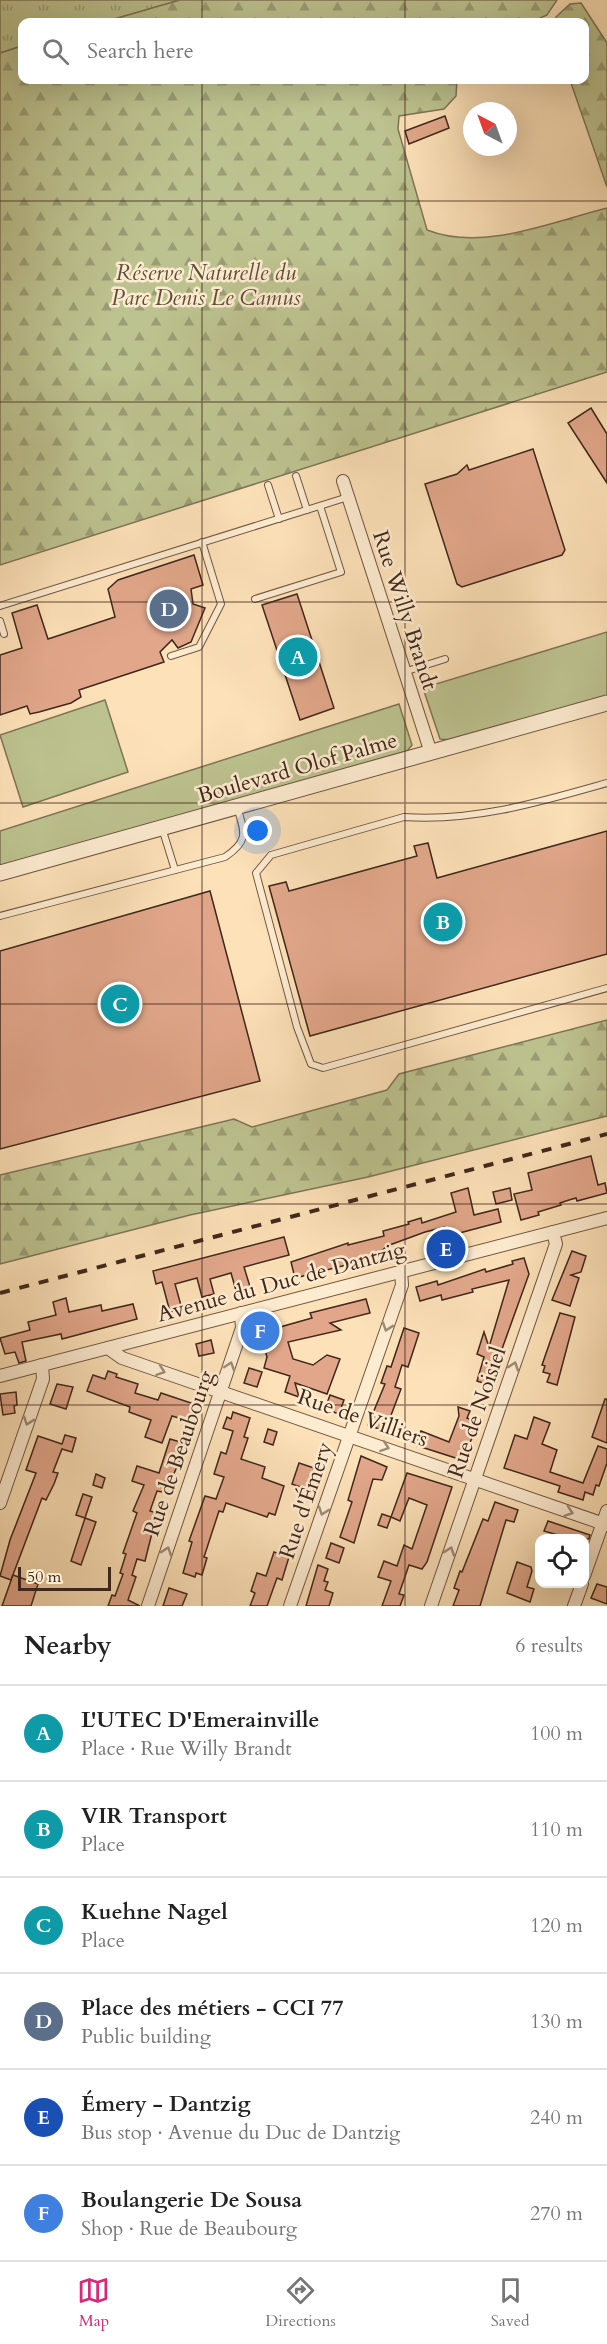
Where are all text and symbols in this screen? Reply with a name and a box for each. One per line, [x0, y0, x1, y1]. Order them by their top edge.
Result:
search box [18, 18, 589, 84]
icon: search [39, 35, 72, 68]
text: Search here [87, 36, 194, 66]
north arrow [463, 102, 517, 156]
park label: Réserve Naturelle du Parc Denis Le Camus [111, 258, 301, 313]
street label: Rue Willy Brandt [365, 527, 445, 694]
pin: D [150, 586, 188, 632]
pin: A [278, 634, 318, 680]
street label: Boulevard Olof Palme [194, 725, 401, 811]
your location [243, 816, 272, 845]
pin: B [424, 900, 462, 944]
pin: C [100, 982, 140, 1026]
pin: E [426, 1226, 466, 1272]
street label: Avenue du Duc de Dantzig [154, 1234, 409, 1330]
pin: F [240, 1308, 280, 1354]
one-way arrow [382, 1321, 395, 1332]
street label: Rue de Noisiel [440, 1342, 514, 1482]
one-way arrow [222, 1361, 235, 1372]
one-way arrow [506, 1362, 519, 1372]
one-way arrow [155, 1364, 166, 1376]
street label: Rue de Beaubourg [137, 1366, 222, 1540]
street label: Rue de Villiers [294, 1382, 432, 1454]
one-way arrow [23, 1415, 36, 1426]
street label: Rue d'Émery [272, 1438, 340, 1563]
one-way arrow [380, 1439, 390, 1452]
one-way arrow [564, 1504, 574, 1517]
one-way arrow [317, 1505, 330, 1516]
map controls [535, 1534, 589, 1588]
button: locate [535, 1534, 589, 1588]
one-way arrow [159, 1546, 172, 1557]
one-way arrow [443, 1546, 455, 1557]
scale bar [18, 1564, 111, 1592]
text: 50 m [27, 1566, 61, 1588]
text: Nearby [24, 1628, 112, 1663]
text: 6 results [515, 1632, 583, 1659]
text: L'UTEC D'Emerainville [81, 1705, 319, 1735]
text: A [36, 1720, 51, 1747]
text: 100 m [530, 1720, 583, 1747]
text: Place · Rue Willy Brandt [81, 1735, 292, 1762]
text: VIR Transport [81, 1801, 227, 1831]
text: B [36, 1816, 51, 1843]
text: 110 m [530, 1816, 583, 1843]
text: Place [81, 1831, 125, 1858]
text: Kuehne Nagel [81, 1897, 228, 1927]
text: C [36, 1912, 51, 1939]
text: 120 m [530, 1912, 583, 1939]
text: Place [81, 1927, 125, 1954]
text: Place des métiers - CCI 77 [81, 1993, 343, 2023]
text: D [35, 2008, 52, 2035]
text: 130 m [530, 2008, 583, 2035]
text: Public building [81, 2023, 211, 2050]
text: Émery - Dantzig [81, 2089, 251, 2119]
text: E [37, 2104, 50, 2131]
text: 240 m [530, 2104, 583, 2131]
text: Bus stop · Avenue du Duc de Dantzig [81, 2119, 400, 2146]
text: Boulangerie De Sousa [81, 2185, 302, 2215]
text: F [38, 2200, 49, 2227]
text: 270 m [530, 2200, 583, 2227]
text: Shop · Rue de Beaubourg [81, 2215, 297, 2242]
tab: Map [77, 2274, 110, 2332]
tab: Directions [265, 2274, 336, 2332]
tab: Saved [491, 2274, 530, 2332]

